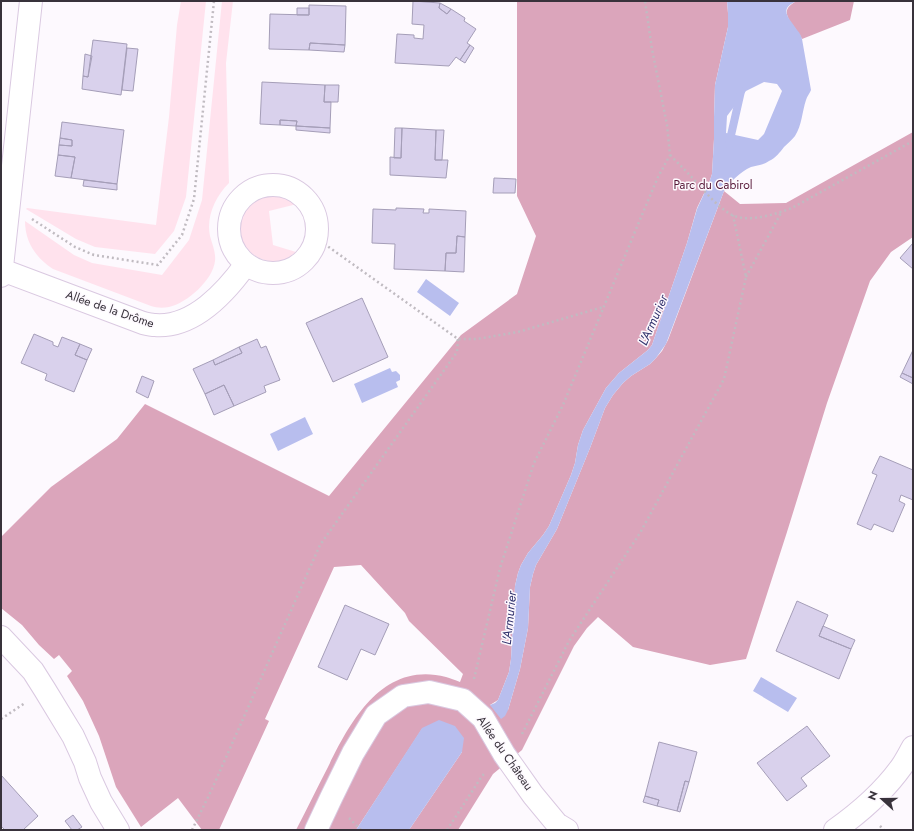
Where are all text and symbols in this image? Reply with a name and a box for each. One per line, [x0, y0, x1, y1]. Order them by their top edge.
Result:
park label: Parc du Cabirol [673, 176, 753, 194]
street label: Allée de la Drôme [63, 285, 157, 333]
water label: L'Armurier [633, 291, 673, 348]
water label: L'Armurier [497, 590, 521, 646]
street label: Allée du Château [472, 712, 538, 794]
north arrow [862, 779, 902, 819]
text: N [864, 788, 882, 802]

